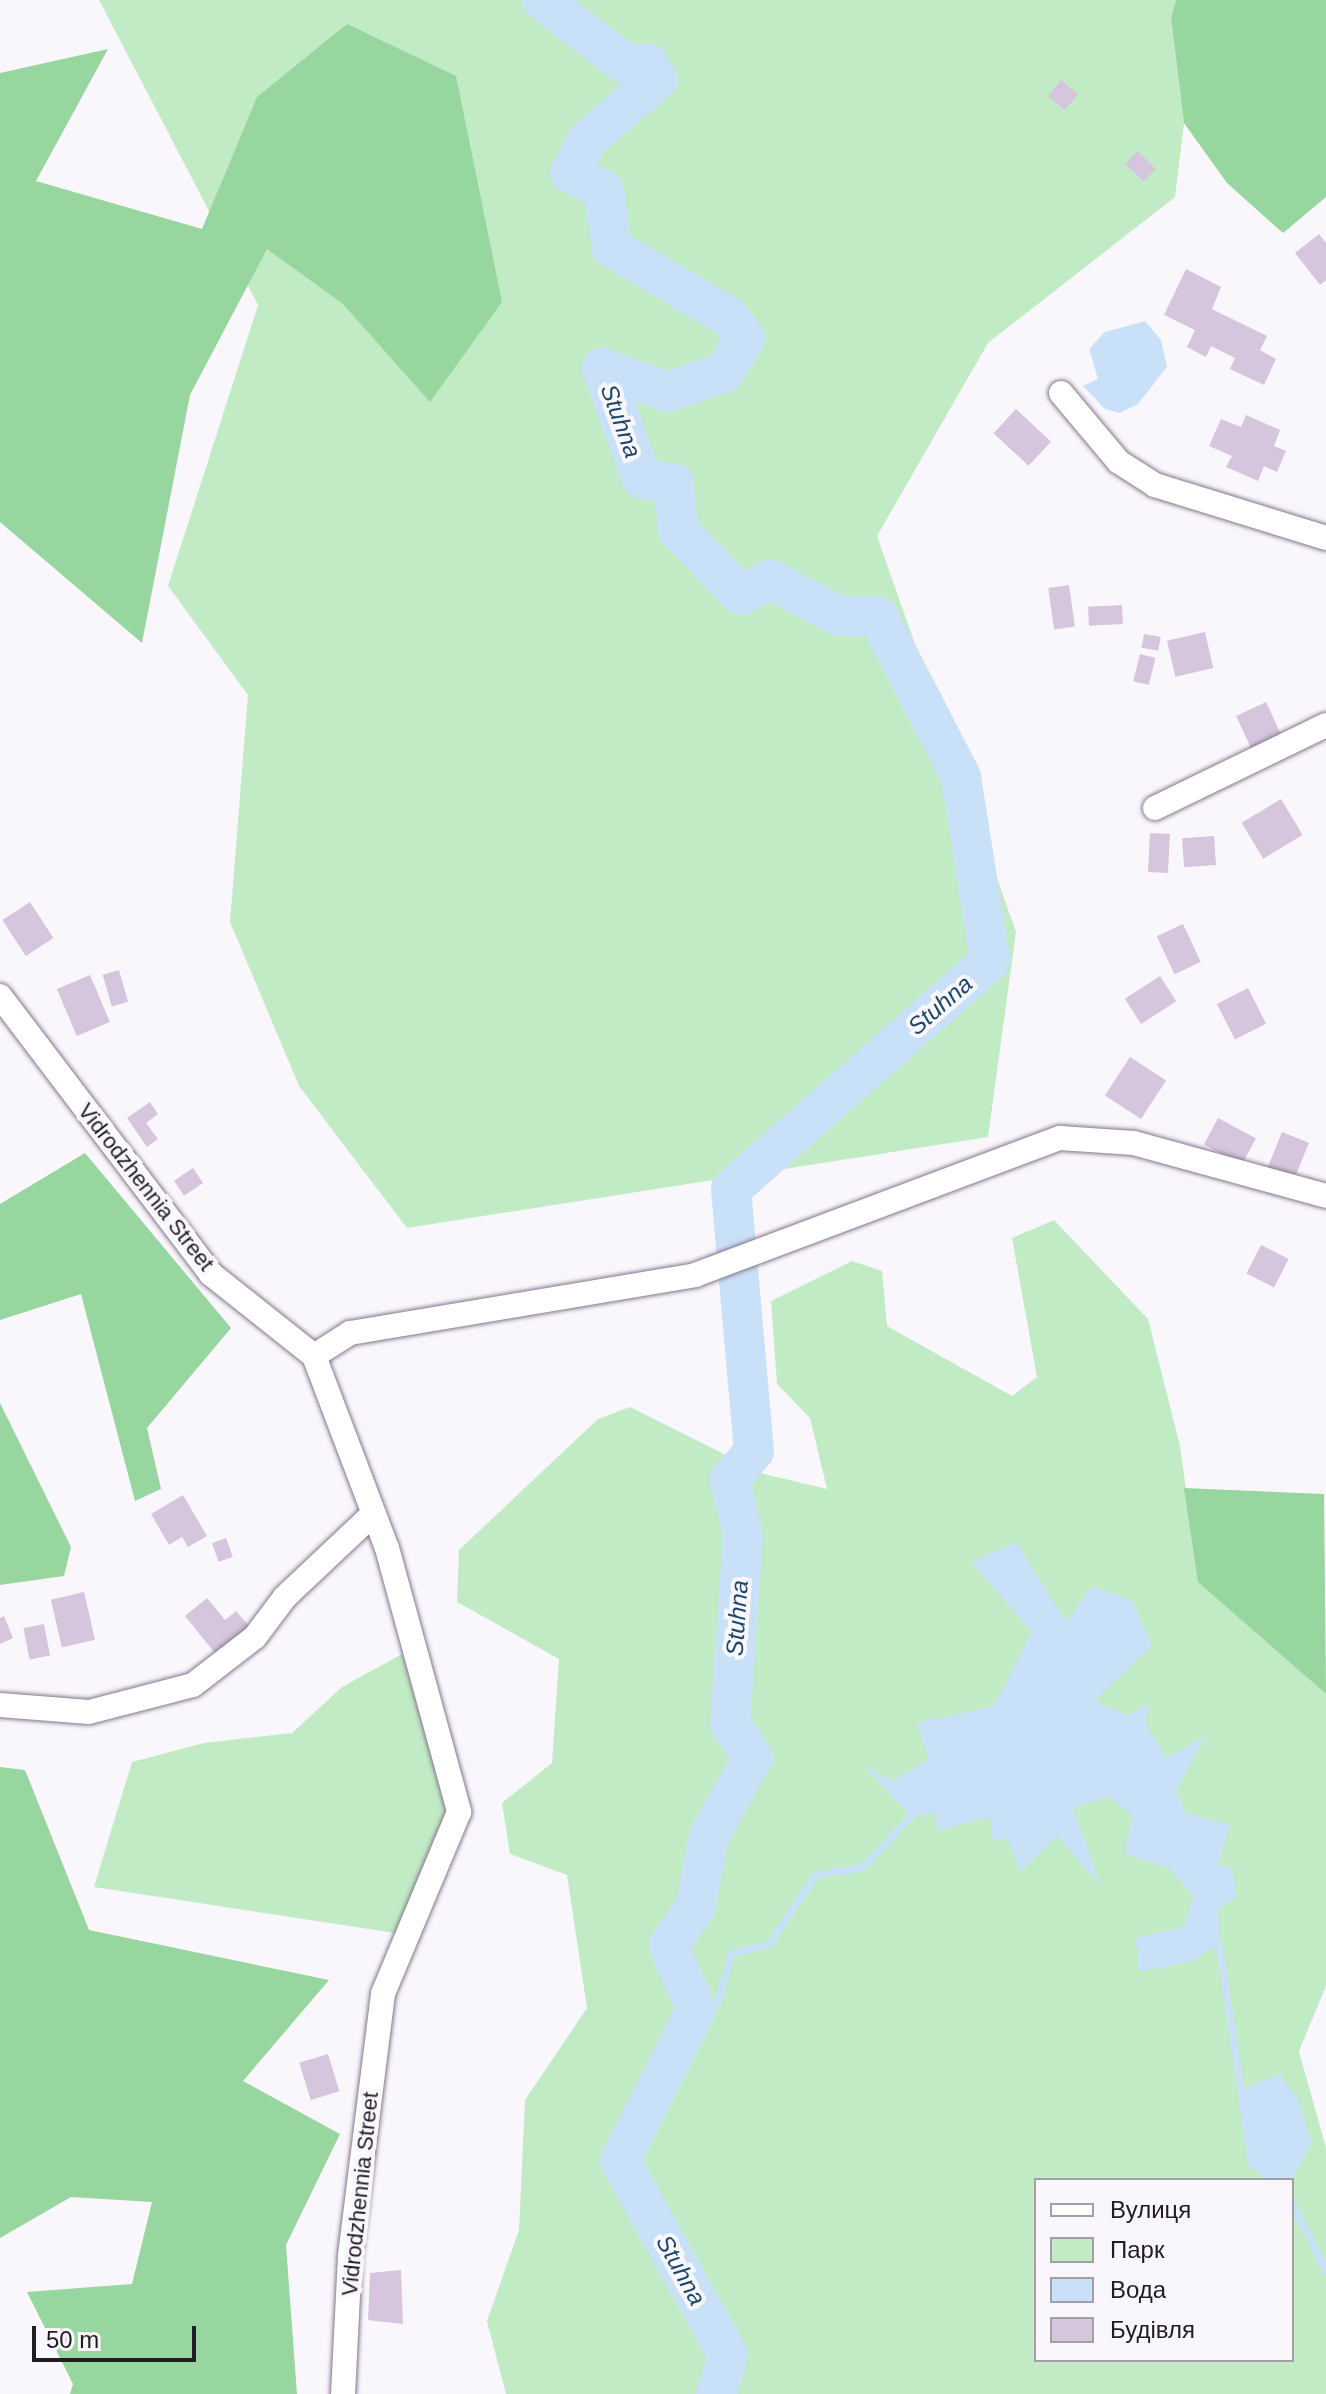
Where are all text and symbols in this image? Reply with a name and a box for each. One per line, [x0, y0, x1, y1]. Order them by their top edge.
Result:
water label: Stuhna [594, 380, 648, 462]
water label: Stuhna [902, 969, 978, 1041]
street label: Vidrodzhennia Street [72, 1098, 220, 1276]
water label: Stuhna [720, 1579, 754, 1657]
street label: Vidrodzhennia Street [336, 2091, 384, 2297]
legend [1034, 2178, 1294, 2362]
text: Вулиця [1110, 2196, 1191, 2223]
water label: Stuhna [650, 2230, 712, 2310]
text: Парк [1110, 2236, 1164, 2263]
text: Вода [1110, 2276, 1166, 2303]
scale bar [36, 2310, 200, 2360]
text: Будівля [1110, 2316, 1195, 2343]
text: 50 m [46, 2326, 99, 2353]

